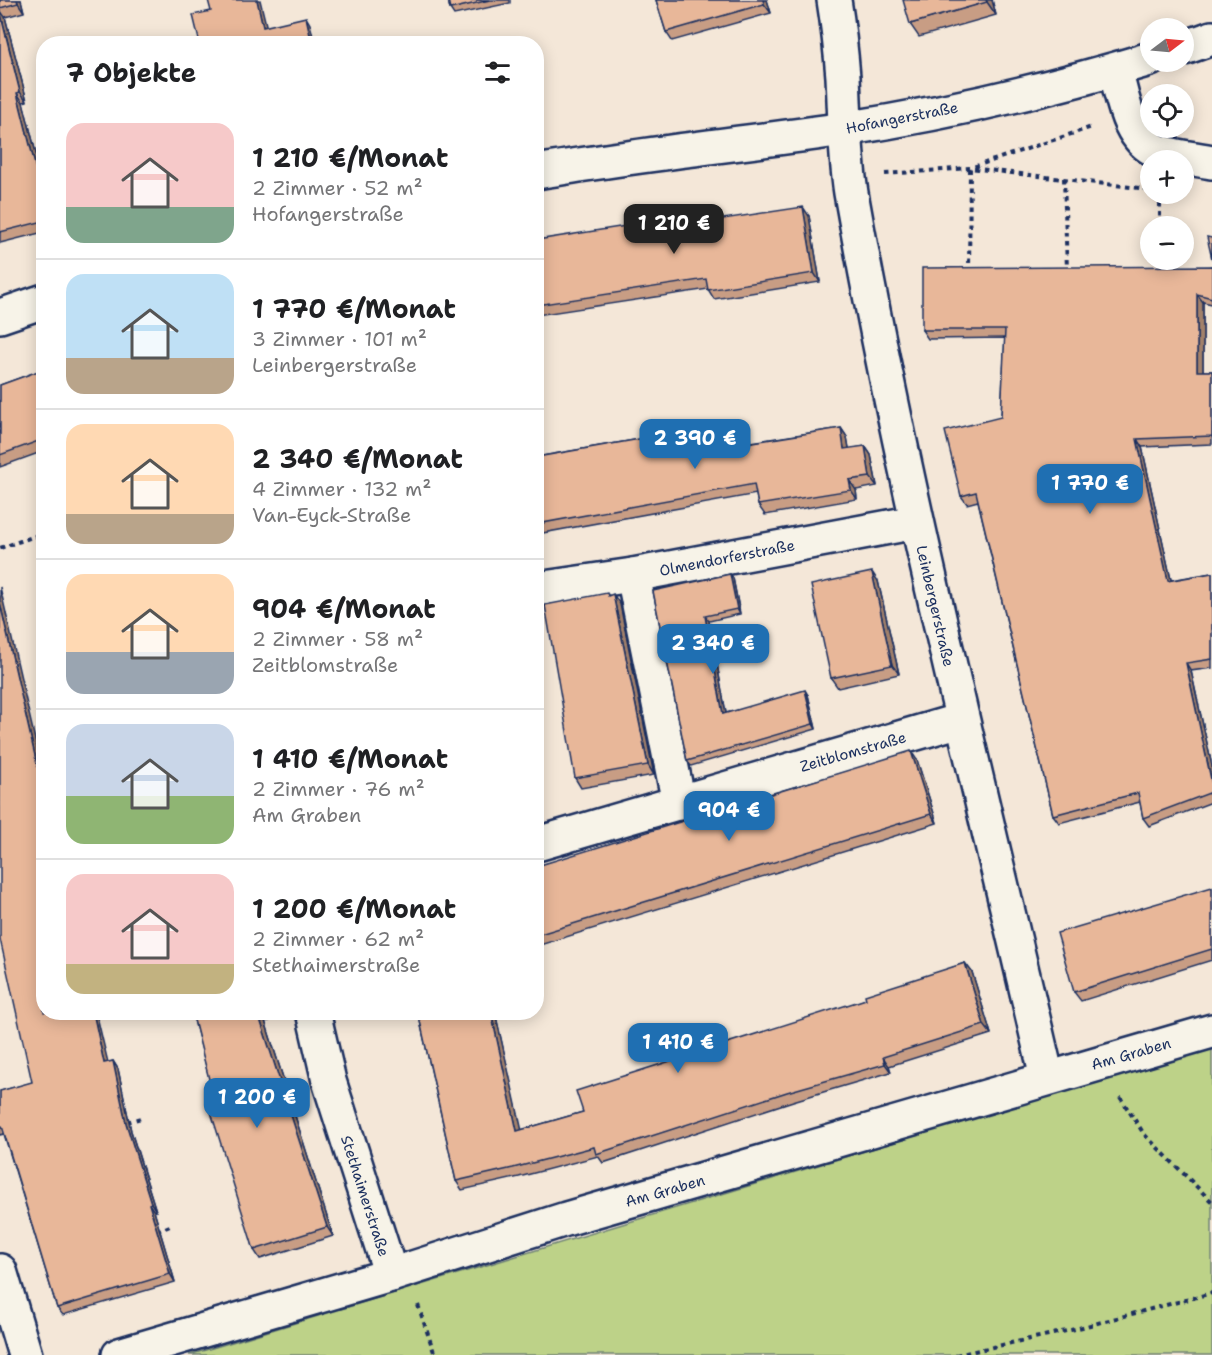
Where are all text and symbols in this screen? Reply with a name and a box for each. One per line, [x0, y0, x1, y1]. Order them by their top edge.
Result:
north arrow [1140, 18, 1194, 72]
map controls [1140, 18, 1194, 270]
text: 7 Objekte [66, 55, 196, 90]
icon: filters [481, 56, 514, 89]
button: locate [1140, 84, 1194, 138]
street label: Hofangerstraße [844, 97, 960, 139]
text: 1 210 €/Monat [252, 140, 449, 175]
icon: home [114, 147, 186, 219]
button: + [1140, 150, 1194, 204]
text: 2 Zimmer · 52 m² [252, 175, 423, 201]
text: Hofangerstraße [252, 201, 404, 227]
pin: 1 210 € [619, 204, 729, 255]
text: 1 210 € [638, 210, 710, 236]
button: − [1140, 216, 1194, 270]
text: 1 770 €/Monat [252, 291, 456, 326]
icon: home [114, 298, 186, 370]
text: 3 Zimmer · 101 m² [252, 326, 427, 352]
text: Leinbergerstraße [252, 352, 417, 378]
pin: 2 390 € [640, 419, 750, 470]
text: 2 390 € [653, 425, 737, 451]
text: 2 340 €/Monat [252, 441, 463, 476]
icon: home [114, 448, 186, 520]
pin: 1 770 € [1035, 464, 1145, 515]
text: 1 770 € [1051, 470, 1129, 496]
text: 4 Zimmer · 132 m² [252, 476, 432, 502]
text: Van-Eyck-Straße [252, 502, 411, 528]
street label: Olmendorferstraße [658, 535, 796, 581]
street label: Leinbergerstraße [911, 543, 959, 669]
text: 904 €/Monat [252, 591, 436, 626]
icon: home [114, 598, 186, 670]
pin: 2 340 € [658, 624, 768, 675]
text: 2 Zimmer · 58 m² [252, 626, 423, 652]
text: 2 340 € [671, 630, 755, 656]
text: Zeitblomstraße [252, 652, 398, 678]
street label: Zeitblomstraße [798, 727, 908, 777]
text: 1 410 €/Monat [252, 741, 448, 776]
icon: home [114, 748, 186, 820]
text: 2 Zimmer · 76 m² [252, 776, 425, 802]
pin: 904 € [687, 791, 771, 842]
text: 904 € [698, 797, 760, 823]
text: Am Graben [252, 802, 361, 828]
text: 1 200 €/Monat [252, 891, 456, 926]
icon: home [114, 898, 186, 970]
text: 2 Zimmer · 62 m² [252, 926, 424, 952]
text: Stethaimerstraße [252, 952, 420, 978]
pin: 1 410 € [623, 1023, 733, 1074]
text: 1 410 € [642, 1029, 714, 1055]
street label: Am Graben [1089, 1033, 1173, 1075]
pin: 1 200 € [202, 1078, 312, 1129]
text: 1 200 € [218, 1084, 296, 1110]
street label: Stethaimerstraße [336, 1133, 394, 1259]
street label: Am Graben [623, 1170, 707, 1212]

